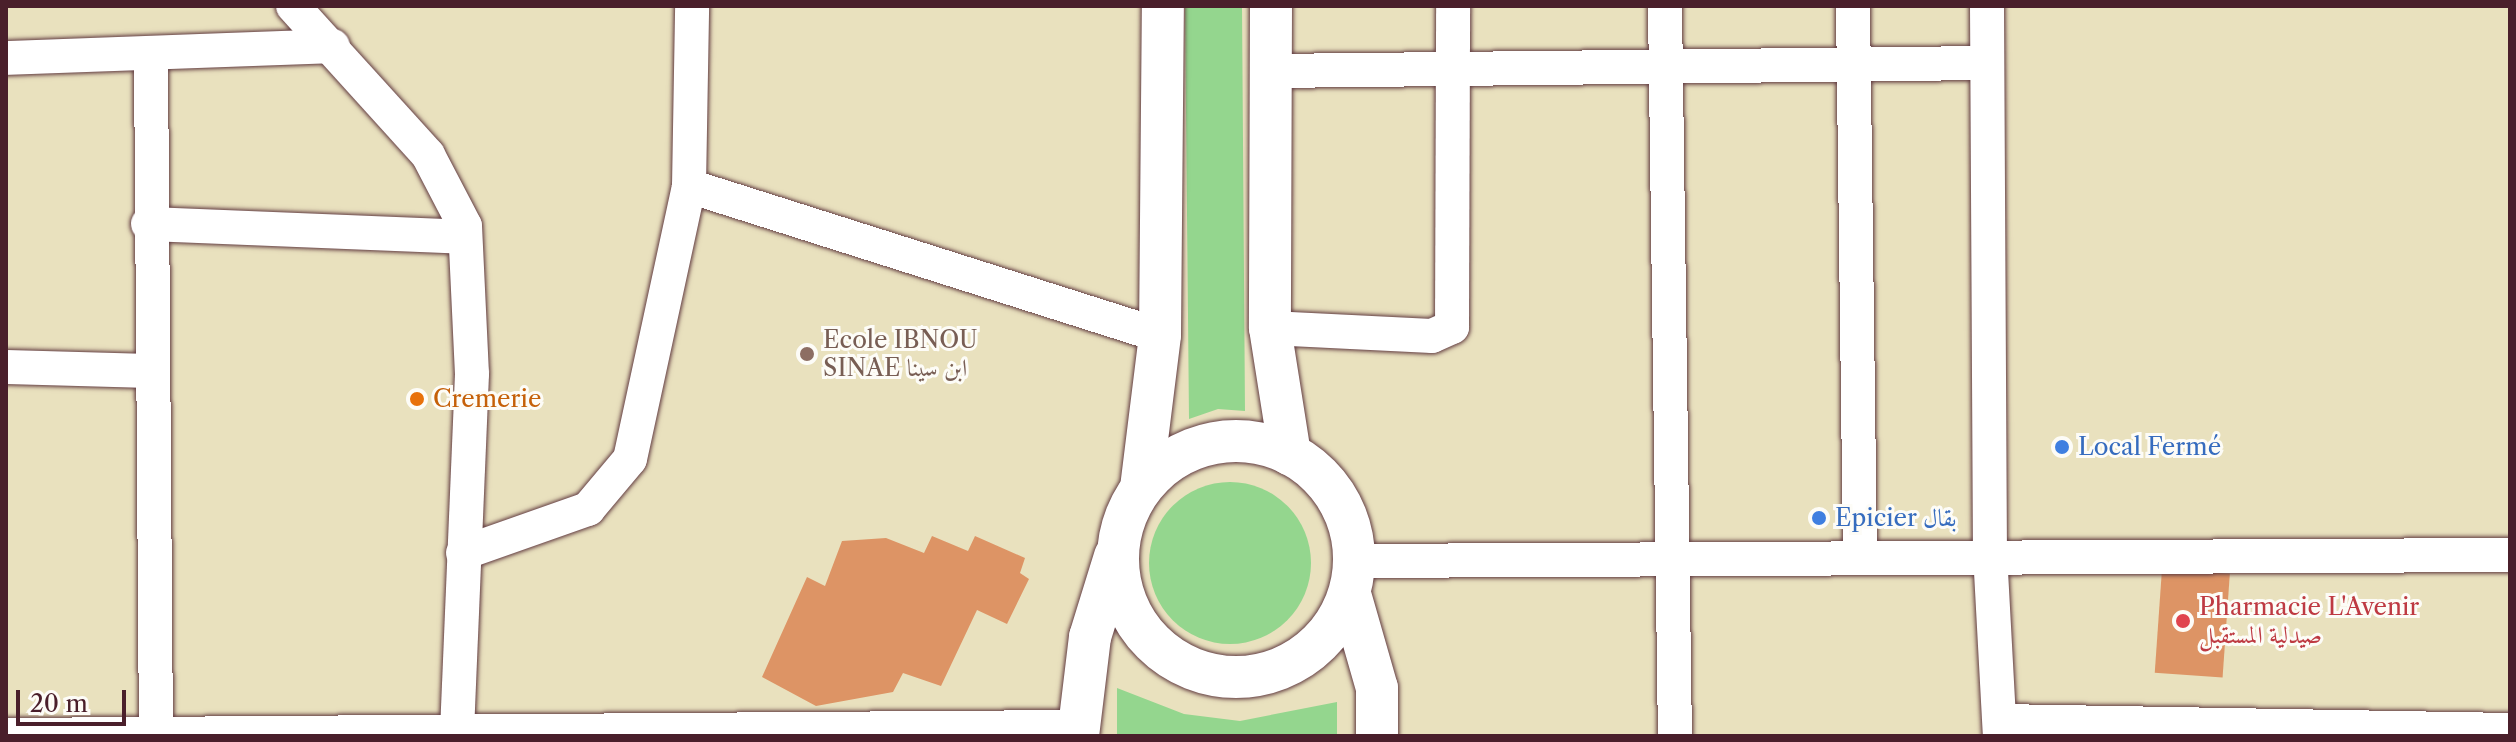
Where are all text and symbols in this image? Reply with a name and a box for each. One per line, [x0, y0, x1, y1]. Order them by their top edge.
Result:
place label: Ecole IBNOU SINAE ابن سينا [823, 326, 977, 382]
marker: Ecole IBNOU SINAE ابن سينا [798, 345, 816, 363]
place label: Cremerie [433, 385, 541, 413]
marker: Cremerie [408, 390, 426, 408]
place label: Local Fermé [2078, 433, 2221, 461]
marker: Local Fermé [2053, 438, 2071, 456]
place label: Epicier بقال [1835, 504, 1957, 532]
marker: Epicier بقال [1810, 509, 1828, 527]
place label: Pharmacie L'Avenir صيدلية المستقبل [2199, 593, 2419, 649]
marker: Pharmacie L'Avenir صيدلية المستقبل [2174, 612, 2192, 630]
scale bar [20, 674, 130, 724]
text: 20 m [30, 689, 88, 718]

